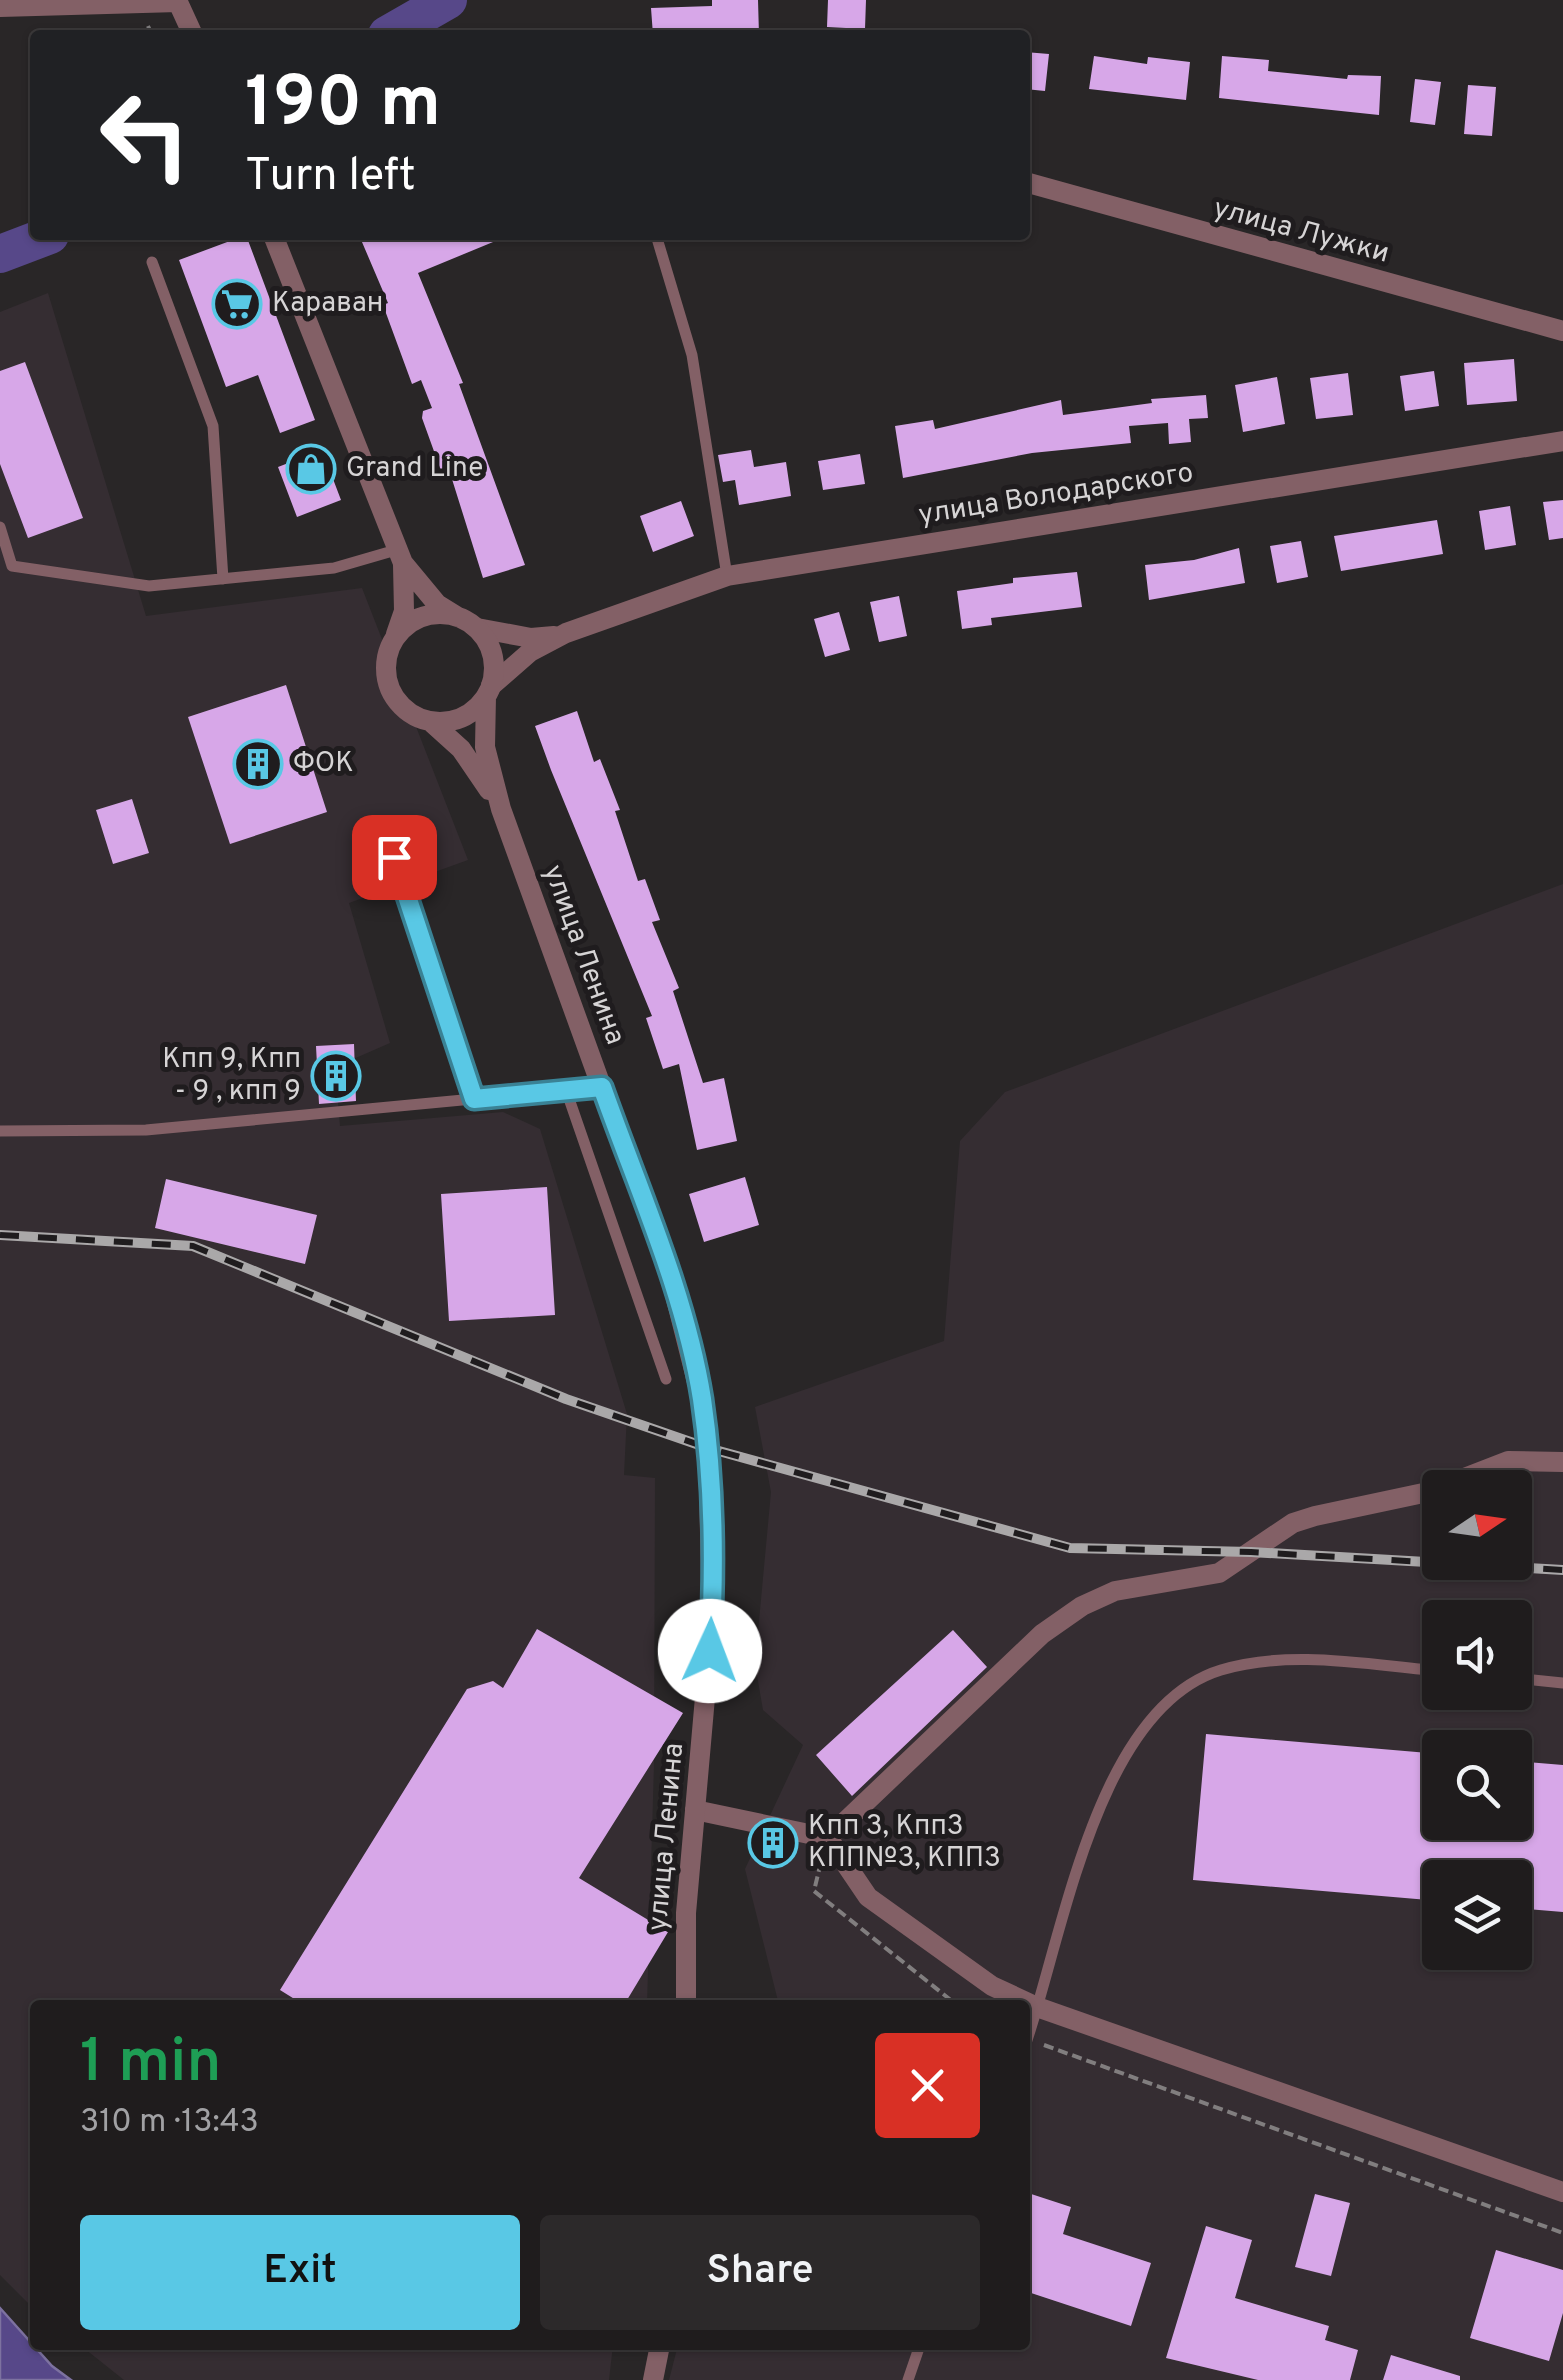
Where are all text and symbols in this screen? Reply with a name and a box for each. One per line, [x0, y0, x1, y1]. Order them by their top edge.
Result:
text: 190 m [245, 62, 441, 151]
icon: left [80, 70, 210, 200]
text: Turn left [245, 149, 416, 206]
street label: улица Лужки [1209, 191, 1393, 273]
supermarket icon: Караван [211, 278, 263, 330]
place label: Караван [272, 286, 383, 322]
shop icon: Grand Line [285, 443, 337, 495]
place label: Grand Line [346, 451, 483, 487]
street label: улица Володарского [916, 456, 1196, 534]
building icon: ФОК [232, 738, 284, 790]
place label: ФОК [293, 746, 354, 782]
pin [352, 815, 437, 900]
icon: arrive [367, 830, 422, 885]
street label: улица Ленина [534, 860, 632, 1050]
place label: Кпп 9, Кпп - 9 , кпп 9 [162, 1042, 301, 1110]
building icon: Кпп 9, Кпп - 9 , кпп 9 [310, 1050, 362, 1102]
north arrow [1422, 1470, 1532, 1580]
map controls [1422, 1470, 1532, 1970]
position arrow [658, 1599, 762, 1703]
button: sound [1422, 1600, 1532, 1710]
button: search [1422, 1730, 1532, 1840]
street label: улица Ленина [641, 1741, 693, 1933]
place label: Кпп 3, Кпп3 КПП№3, КПП3 [808, 1809, 1001, 1877]
building icon: Кпп 3, Кпп3 КПП№3, КПП3 [747, 1817, 799, 1869]
button: layers [1422, 1860, 1532, 1970]
text: 1 min [80, 2027, 221, 2103]
button: close [875, 2033, 980, 2138]
text: 310 m · 13:43 [80, 2103, 259, 2143]
button: Exit [80, 2215, 520, 2330]
button: Share [540, 2215, 980, 2330]

